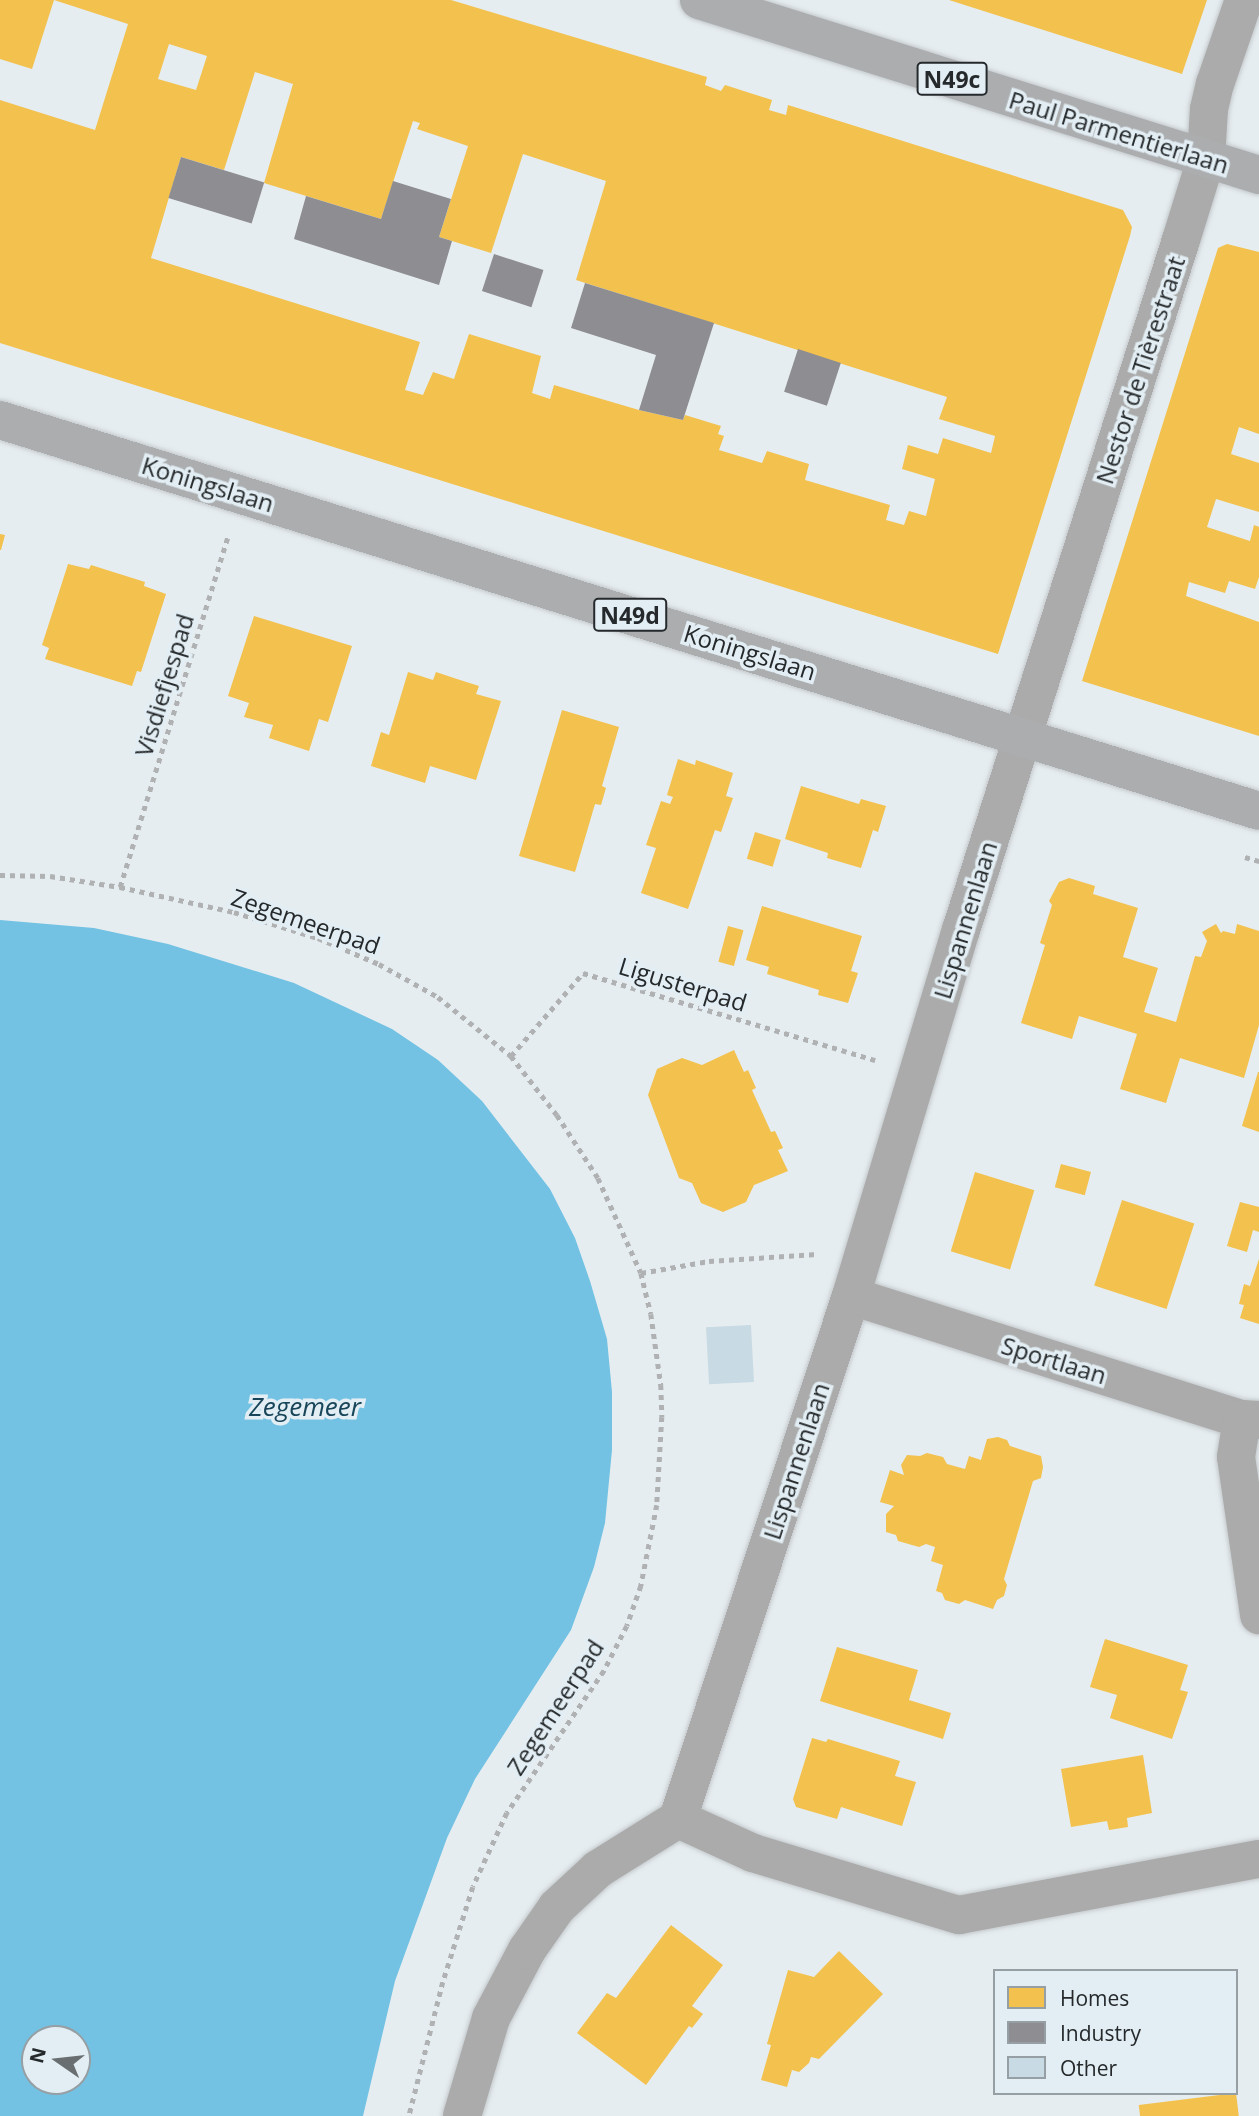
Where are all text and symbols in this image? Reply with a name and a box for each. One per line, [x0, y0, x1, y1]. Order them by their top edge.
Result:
road number: N49c [915, 60, 989, 99]
street label: Paul Parmentierlaan [1006, 85, 1232, 179]
street label: Nestor de Tièrestraat [1090, 253, 1190, 487]
street label: Koningslaan [138, 450, 278, 518]
road number: N49d [592, 596, 668, 635]
street label: Visdiefjespad [129, 610, 199, 760]
street label: Koningslaan [680, 618, 820, 686]
street label: Lispannenlaan [927, 838, 1003, 1002]
street label: Zegemeerpad [228, 882, 384, 960]
street label: Ligusterpad [616, 951, 750, 1017]
street label: Sportlaan [998, 1330, 1110, 1390]
street label: Lispannenlaan [757, 1379, 835, 1543]
water label: Zegemeer [249, 1391, 361, 1423]
street label: Zegemeerpad [501, 1634, 609, 1780]
legend [993, 1969, 1238, 2095]
text: Homes [1060, 1984, 1129, 2012]
text: Industry [1060, 2019, 1141, 2047]
north arrow [21, 2025, 91, 2095]
text: N [23, 2045, 52, 2066]
text: Other [1060, 2054, 1117, 2082]

